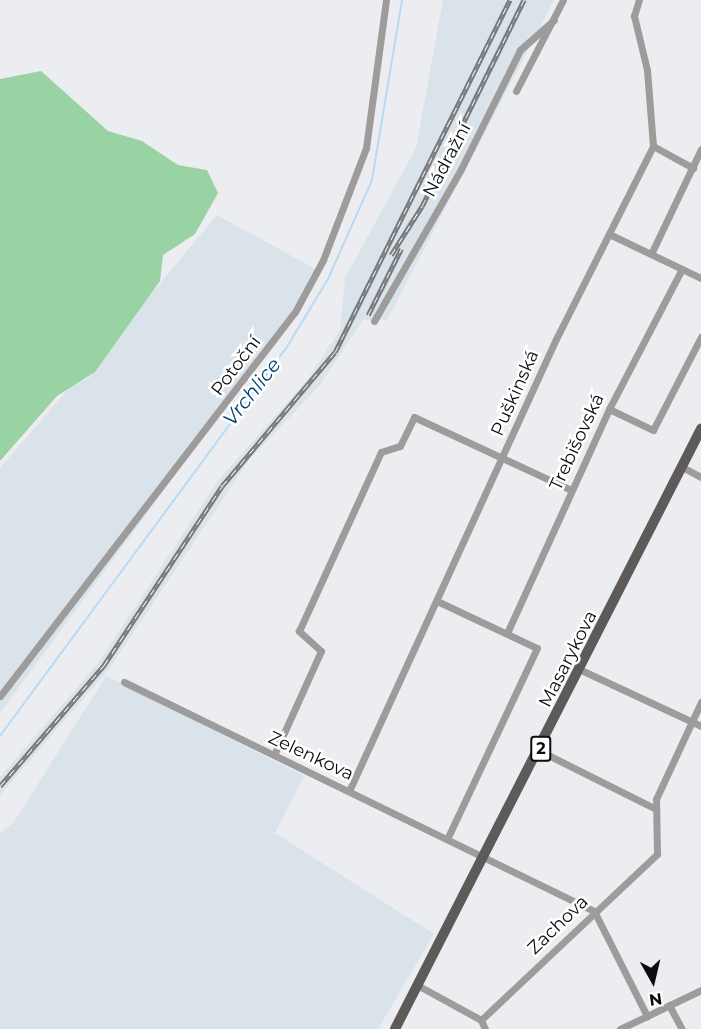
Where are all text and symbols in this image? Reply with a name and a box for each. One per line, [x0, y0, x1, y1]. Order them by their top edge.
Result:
street label: Nádražní [419, 119, 475, 201]
street label: Potoční [206, 332, 266, 400]
street label: Puškinská [487, 347, 543, 439]
water label: Vrchlice [218, 353, 286, 431]
street label: Trebišovská [545, 390, 609, 494]
street label: Masarykova [534, 607, 602, 711]
street label: Zelenkova [265, 727, 357, 785]
road number: 2 [529, 736, 553, 762]
street label: Zachova [523, 891, 593, 959]
north arrow [623, 951, 683, 1011]
text: N [648, 989, 663, 1010]

